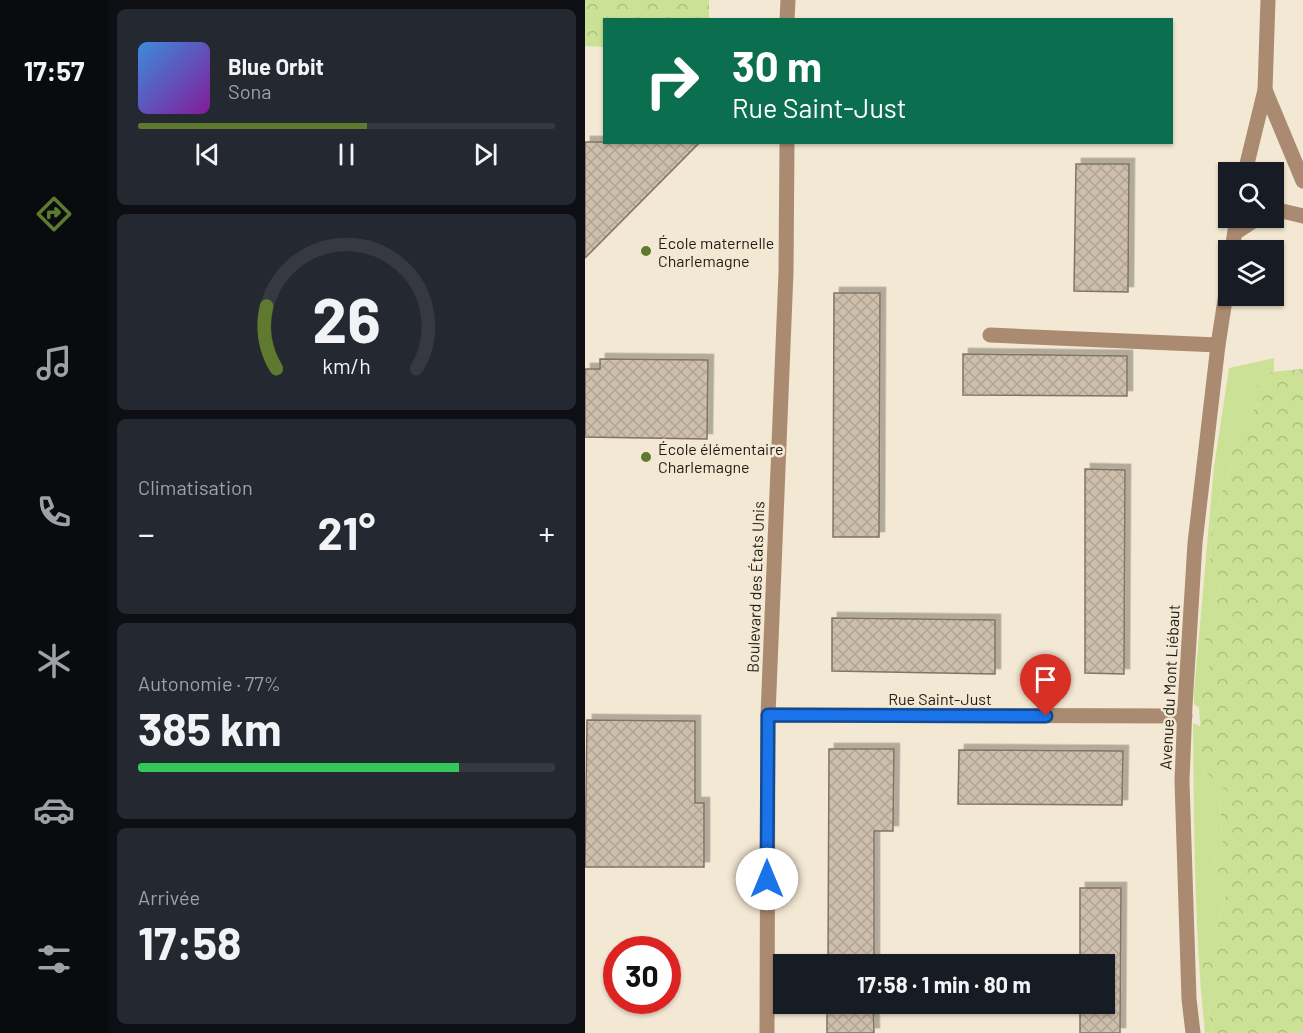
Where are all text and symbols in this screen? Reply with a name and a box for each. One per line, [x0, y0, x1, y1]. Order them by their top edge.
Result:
text: 30 m [732, 40, 822, 90]
icon: right [633, 42, 711, 120]
text: Blue Orbit [228, 53, 324, 79]
text: 17:57 [24, 54, 84, 86]
text: Sona [228, 79, 272, 103]
text: Rue Saint-Just [732, 91, 907, 123]
icon: previous [191, 138, 224, 171]
icon: pause [330, 138, 363, 171]
icon: next [469, 138, 502, 171]
map controls [1218, 162, 1284, 306]
button: search [1218, 162, 1284, 228]
icon: directions [33, 193, 75, 235]
place label: École maternelle Charlemagne [658, 233, 774, 270]
button: layers [1218, 240, 1284, 306]
marker: École maternelle Charlemagne [639, 244, 653, 258]
text: 26 [312, 281, 381, 355]
icon: music [33, 342, 75, 384]
text: km/h [322, 353, 371, 378]
place label: École élémentaire Charlemagne [658, 439, 783, 476]
marker: École élémentaire Charlemagne [639, 450, 653, 464]
text: Climatisation [138, 475, 253, 499]
icon: phone [33, 491, 75, 533]
street label: Boulevard des États Unis [743, 501, 767, 673]
text: 21° [318, 505, 375, 559]
text: − [138, 513, 155, 553]
text: + [539, 513, 555, 553]
street label: Avenue du Mont Liébaut [1155, 604, 1183, 770]
icon: climate [33, 640, 75, 682]
pin [1020, 654, 1071, 716]
icon: arrive [1029, 663, 1062, 696]
text: Autonomie · 77% [138, 671, 281, 695]
street label: Rue Saint-Just [888, 689, 992, 708]
text: 385 km [138, 701, 281, 755]
icon: car [33, 789, 75, 831]
position arrow [735, 847, 799, 911]
text: Arrivée [138, 885, 200, 909]
text: 17:58 [138, 915, 241, 969]
speed limit sign: 30 [603, 936, 681, 1014]
icon: filters [33, 938, 75, 980]
text: 17:58 · 1 min · 80 m [857, 971, 1031, 997]

